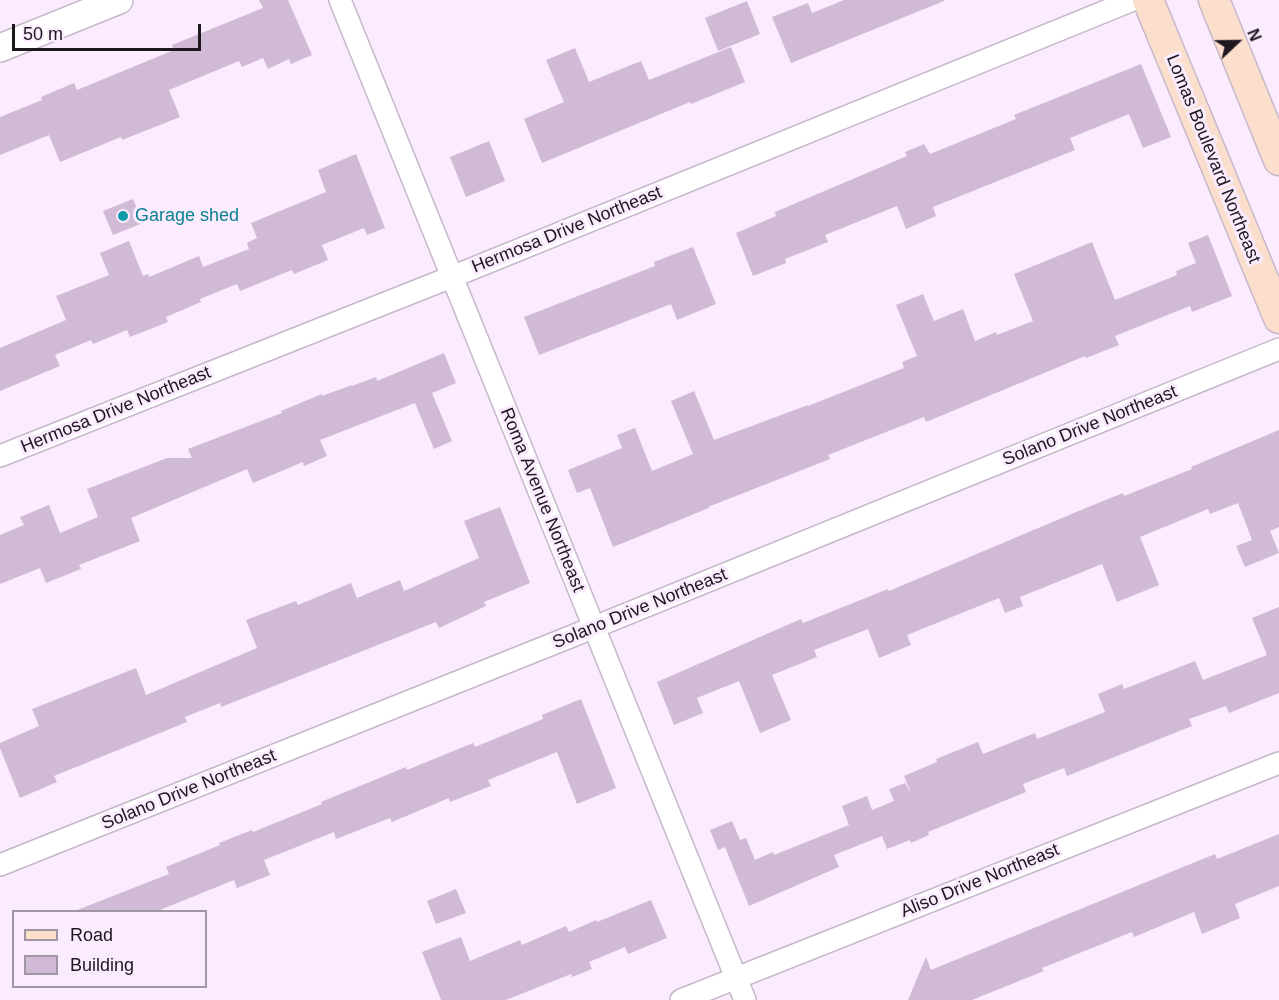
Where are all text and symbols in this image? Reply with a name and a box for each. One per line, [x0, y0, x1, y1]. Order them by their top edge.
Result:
scale bar [15, 12, 204, 50]
north arrow [1207, 12, 1267, 72]
text: 50 m [23, 24, 63, 44]
text: N [1244, 27, 1264, 44]
street label: Lomas Boulevard Northeast [1161, 52, 1265, 266]
street label: Hermosa Drive Northeast [469, 182, 665, 278]
place label: Garage shed [135, 205, 239, 227]
marker: Garage shed [116, 209, 130, 223]
street label: Hermosa Drive Northeast [18, 362, 214, 458]
street label: Solano Drive Northeast [1000, 381, 1180, 471]
street label: Roma Avenue Northeast [495, 405, 589, 595]
street label: Solano Drive Northeast [550, 564, 730, 654]
street label: Solano Drive Northeast [99, 745, 279, 835]
street label: Aliso Drive Northeast [898, 839, 1062, 923]
legend [12, 910, 207, 988]
text: Road [70, 925, 113, 945]
text: Building [70, 955, 134, 975]

